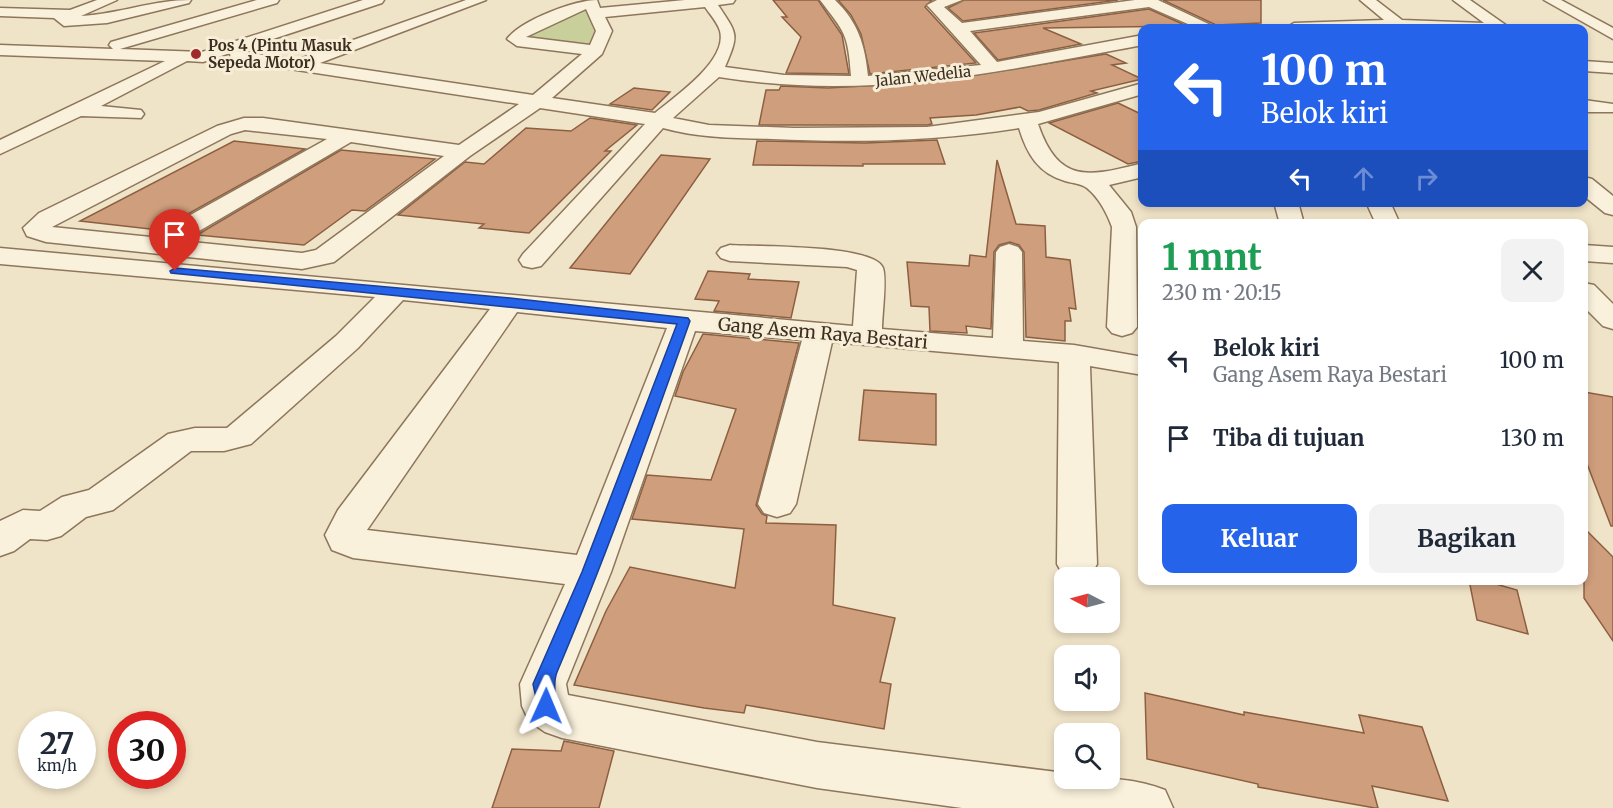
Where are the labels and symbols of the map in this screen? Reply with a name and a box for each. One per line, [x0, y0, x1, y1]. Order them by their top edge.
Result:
place label: Pos 4 (Pintu Masuk Sepeda Motor) [208, 36, 352, 72]
marker: Pos 4 (Pintu Masuk Sepeda Motor) [189, 47, 203, 61]
street label: Jalan Wedelia [873, 62, 972, 91]
pin [149, 209, 200, 271]
street label: Gang Asem Raya Bestari [717, 312, 929, 354]
north arrow [1054, 567, 1120, 633]
position arrow [514, 674, 578, 738]
speed limit sign: 30 [108, 711, 186, 789]

